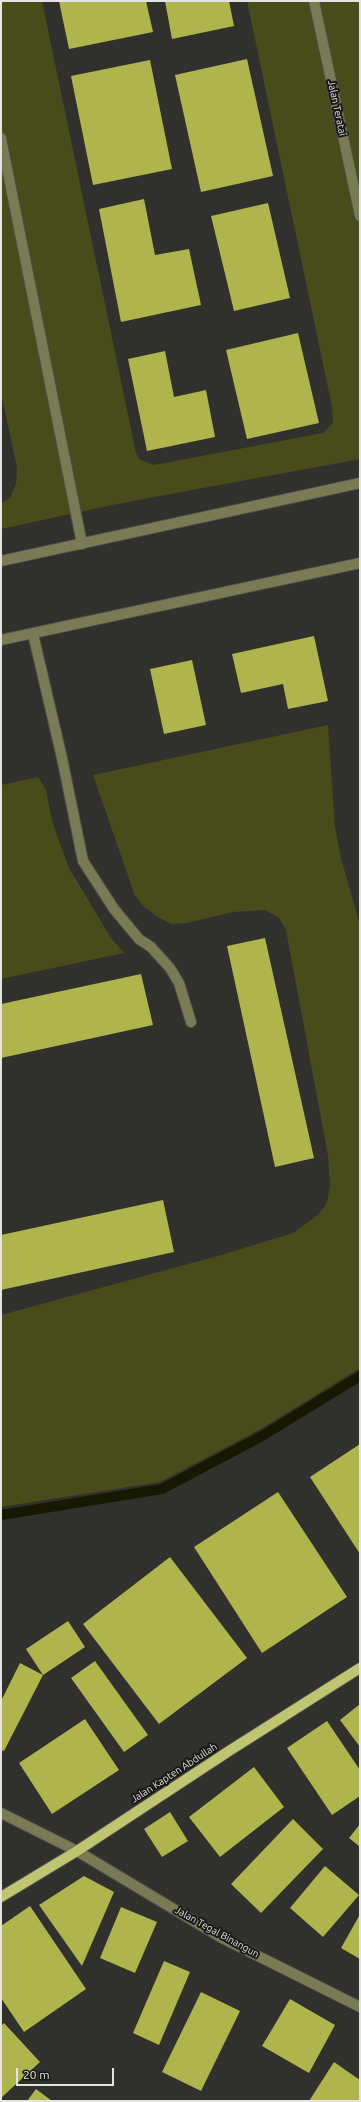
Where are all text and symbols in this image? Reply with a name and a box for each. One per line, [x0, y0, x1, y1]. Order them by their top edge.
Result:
street label: Jalan Teratai [325, 79, 349, 137]
street label: Jalan Kapten Abdullah [129, 1741, 219, 1805]
street label: Jalan Tegal Binangun [173, 1904, 261, 1960]
scale bar [18, 2060, 116, 2086]
text: 20 m [23, 2068, 50, 2081]

